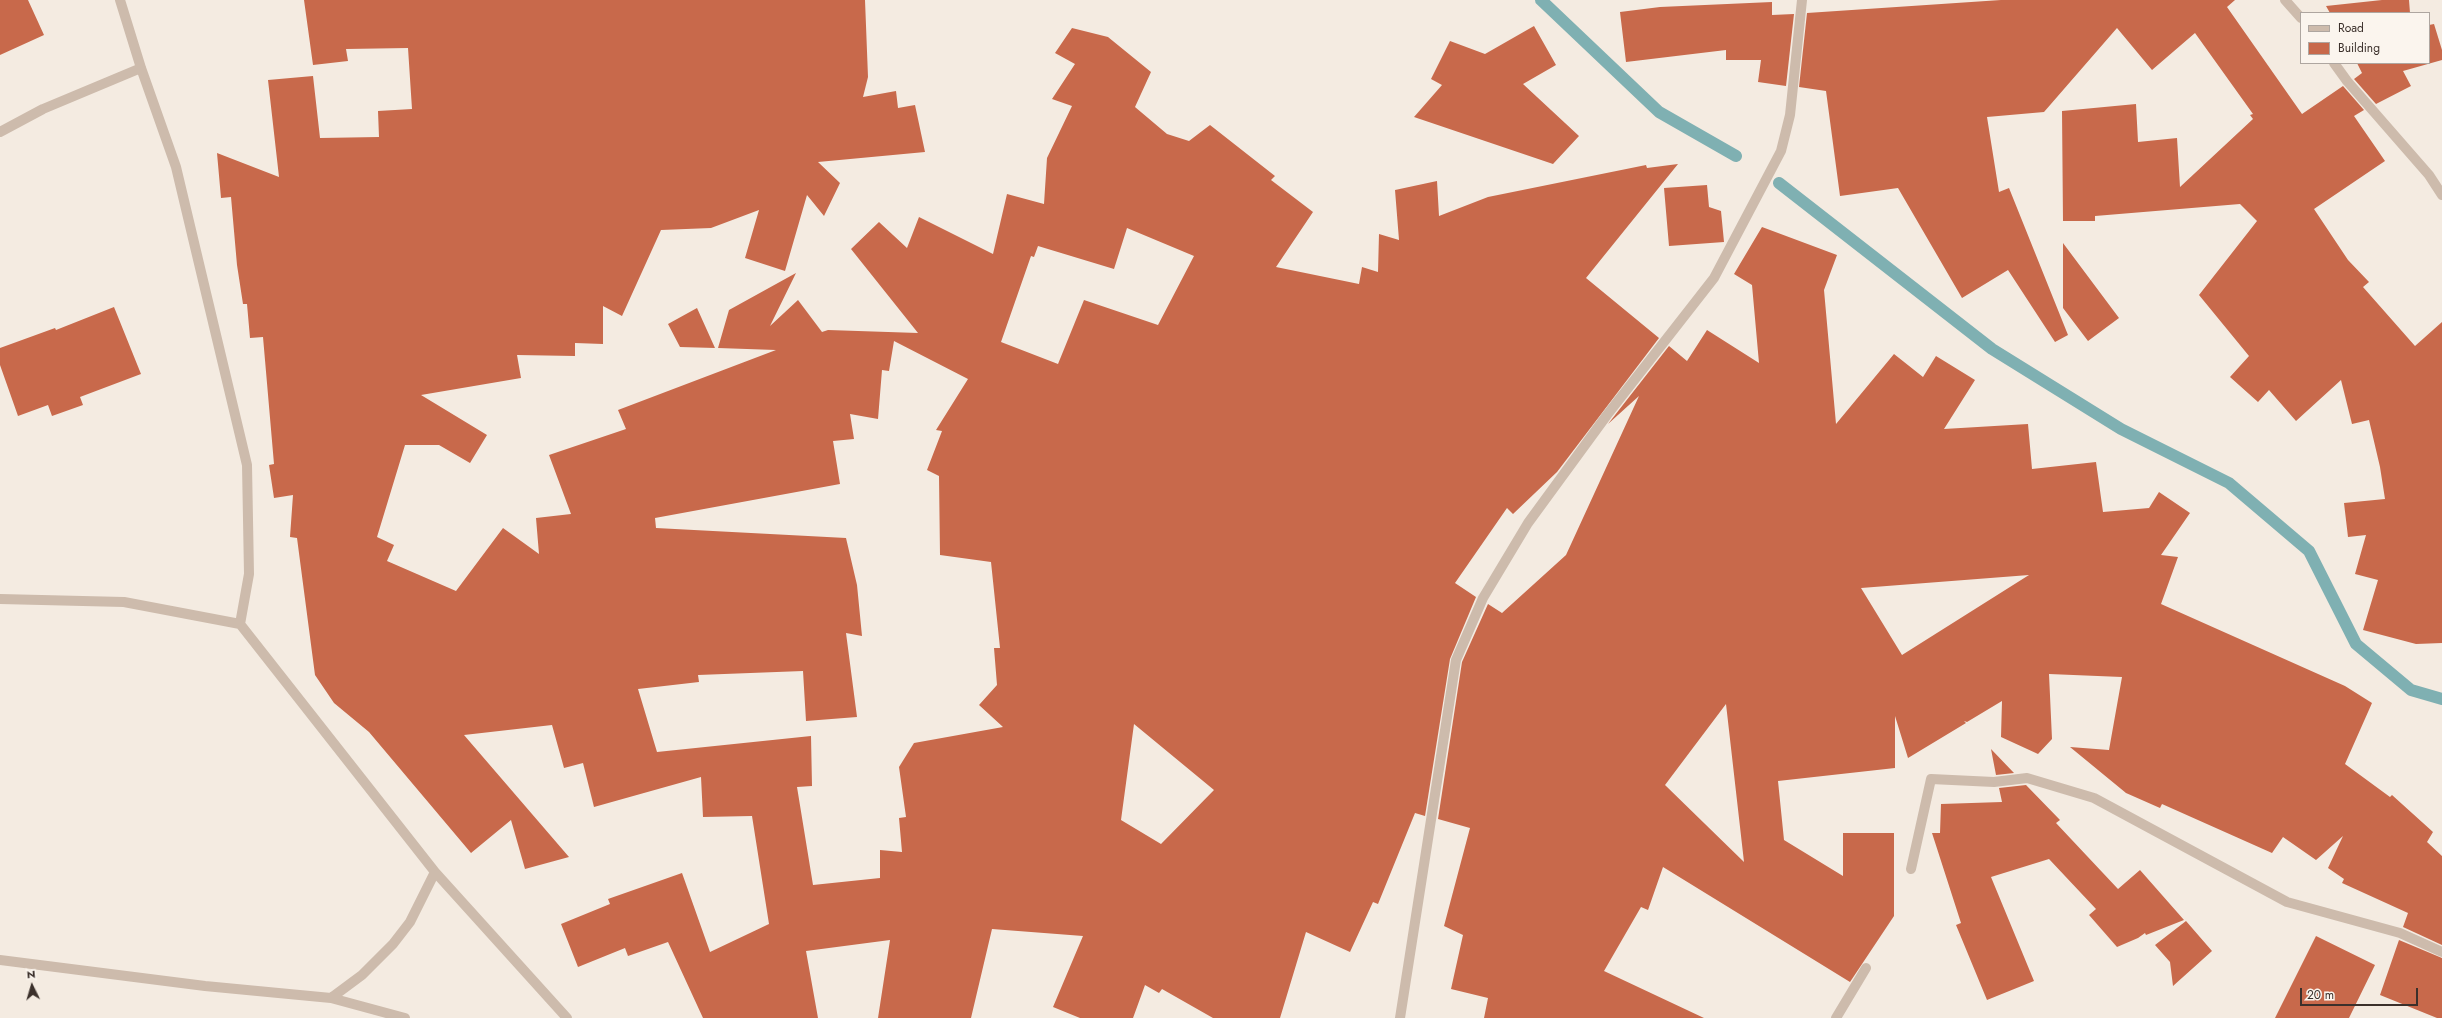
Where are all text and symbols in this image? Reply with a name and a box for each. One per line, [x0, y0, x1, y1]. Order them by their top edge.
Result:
legend [2300, 12, 2430, 64]
text: Road [2338, 19, 2364, 37]
text: Building [2338, 39, 2380, 57]
north arrow [12, 966, 52, 1006]
text: N [26, 966, 36, 982]
scale bar [2302, 980, 2420, 1006]
text: 20 m [2307, 986, 2334, 1004]

